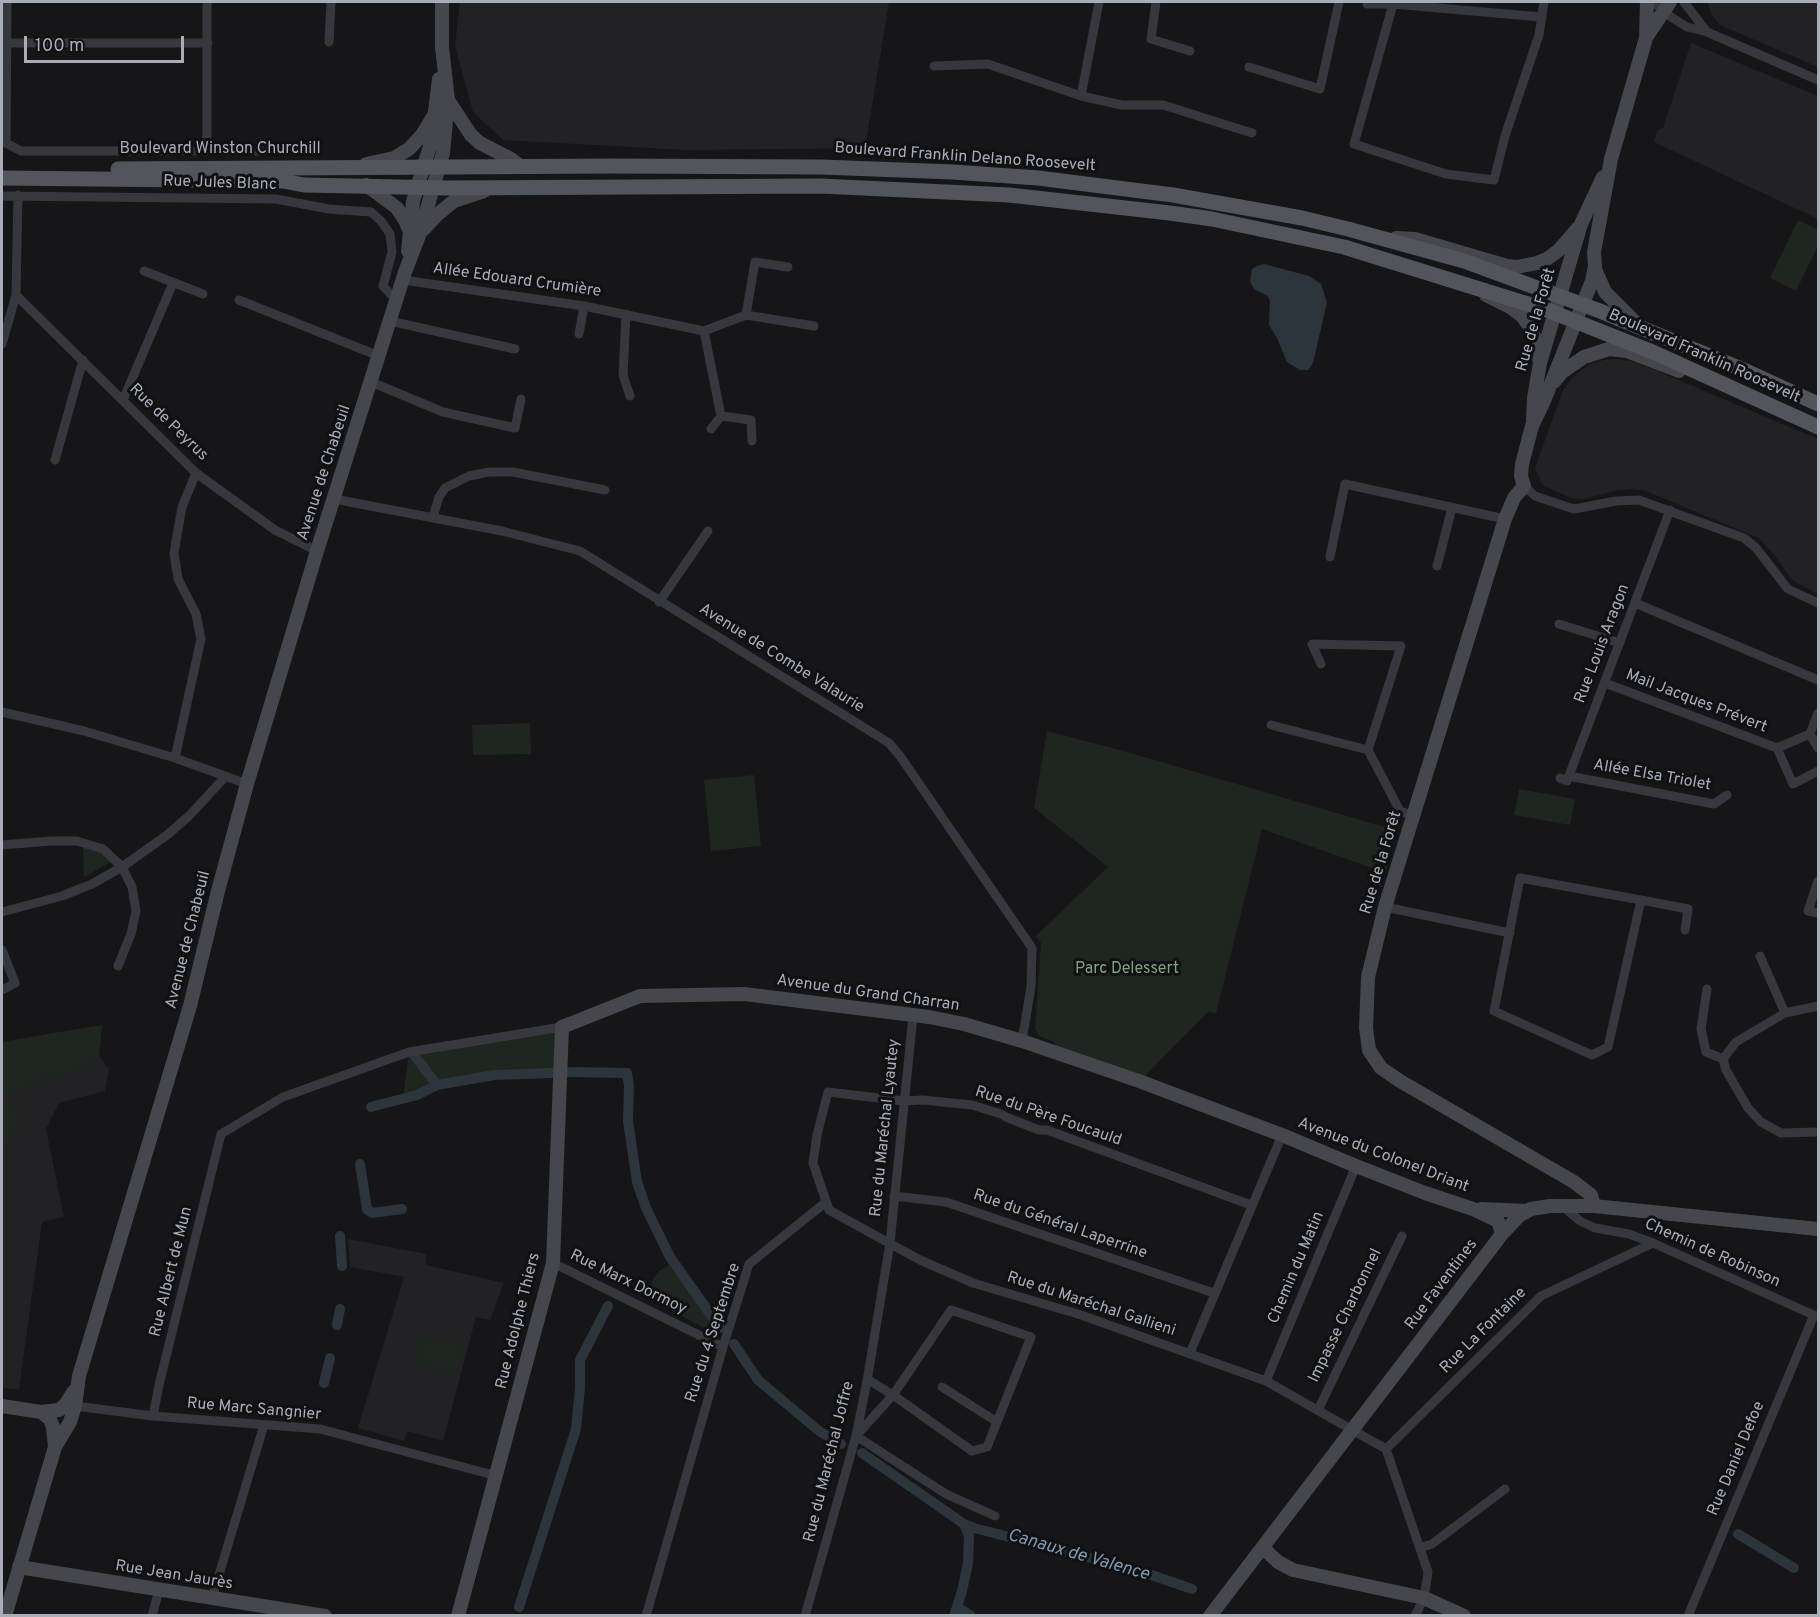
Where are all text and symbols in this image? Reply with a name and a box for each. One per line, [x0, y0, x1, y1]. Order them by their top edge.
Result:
scale bar [27, 24, 188, 62]
text: 100 m [35, 35, 84, 58]
street label: Boulevard Franklin Delano Roosevelt [834, 139, 1096, 177]
street label: Boulevard Winston Churchill [119, 140, 321, 160]
street label: Rue Jules Blanc [163, 172, 277, 196]
street label: Allée Edouard Crumière [432, 260, 602, 302]
street label: Rue de la Forêt [1513, 266, 1561, 374]
street label: Boulevard Franklin Roosevelt [1605, 306, 1803, 408]
street label: Rue de Peyrus [124, 380, 212, 466]
street label: Avenue de Chabeuil [294, 403, 356, 543]
street label: Rue Louis Aragon [1571, 582, 1635, 706]
street label: Avenue de Combe Valaurie [695, 600, 867, 718]
street label: Mail Jacques Prévert [1623, 666, 1769, 738]
street label: Allée Elsa Triolet [1592, 756, 1712, 796]
street label: Rue de la Forêt [1357, 809, 1407, 917]
street label: Avenue de Chabeuil [163, 869, 215, 1011]
park label: Parc Delessert [1075, 960, 1179, 980]
street label: Avenue du Grand Charran [775, 972, 961, 1016]
street label: Rue du Maréchal Lyautey [867, 1038, 905, 1218]
street label: Rue du Père Foucauld [972, 1083, 1124, 1151]
street label: Avenue du Colonel Driant [1295, 1114, 1471, 1198]
street label: Rue du Général Laperrine [970, 1186, 1150, 1264]
street label: Rue Albert de Mun [147, 1205, 197, 1339]
street label: Chemin du Matin [1265, 1209, 1329, 1327]
street label: Chemin de Robinson [1641, 1215, 1783, 1293]
street label: Rue Faventines [1402, 1236, 1482, 1334]
street label: Rue Marx Dormoy [566, 1246, 690, 1320]
street label: Impasse Charbonnel [1305, 1246, 1387, 1386]
street label: Rue Adolphe Thiers [493, 1251, 545, 1391]
street label: Rue du 4 Septembre [682, 1261, 746, 1405]
street label: Rue du Maréchal Gallieni [1004, 1269, 1178, 1341]
street label: Rue La Fontaine [1437, 1284, 1531, 1378]
street label: Rue du Maréchal Joffre [801, 1380, 859, 1544]
street label: Rue Marc Sangnier [186, 1395, 322, 1425]
street label: Rue Daniel Defoe [1704, 1399, 1770, 1519]
water label: Canaux de Valence [1005, 1525, 1151, 1587]
street label: Rue Jean Jaurès [114, 1557, 234, 1595]

